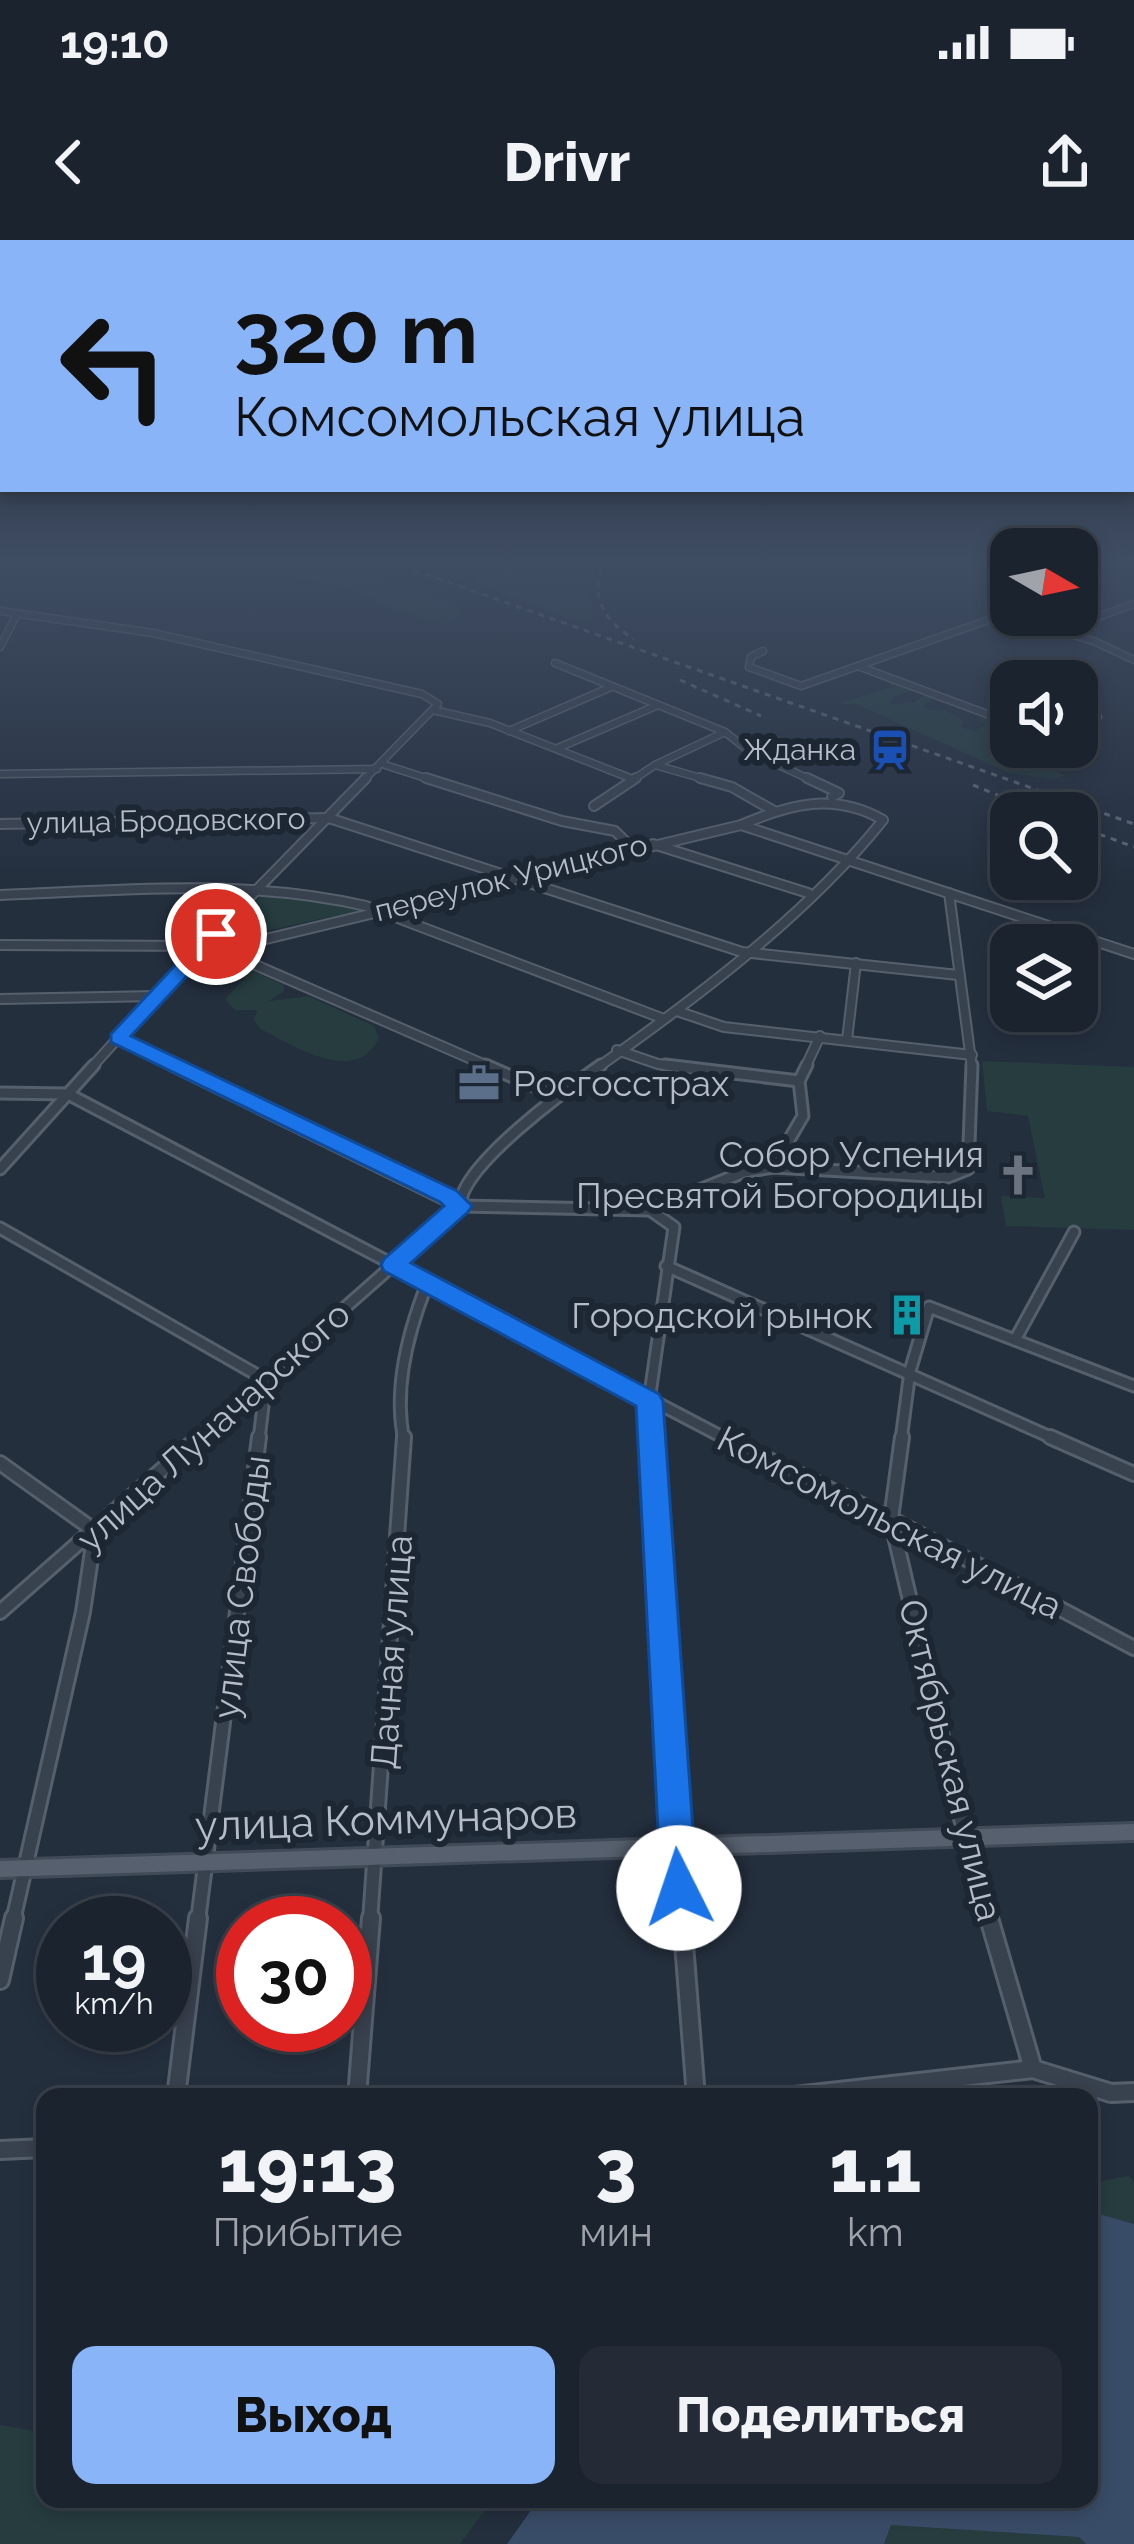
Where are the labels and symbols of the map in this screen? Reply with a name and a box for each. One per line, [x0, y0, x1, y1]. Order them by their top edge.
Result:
north arrow [990, 528, 1098, 636]
station icon: Жданка [867, 727, 913, 773]
place label: Жданка [743, 732, 856, 767]
street label: улица Бродовского [26, 801, 306, 840]
street label: переулок Урицкого [371, 827, 651, 928]
pin [165, 883, 267, 985]
office icon: Росгосстрах [456, 1060, 502, 1106]
place label: Росгосстрах [513, 1062, 729, 1104]
place label: Собор Успения Пресвятой Богородицы [576, 1133, 984, 1216]
church icon: Собор Успения Пресвятой Богородицы [995, 1152, 1041, 1198]
street label: улица Луначарского [68, 1292, 358, 1560]
building icon: Городской рынок [884, 1292, 930, 1338]
place label: Городской рынок [571, 1294, 873, 1336]
street label: Комсомольская улица [711, 1417, 1069, 1627]
street label: улица Свободы [204, 1453, 278, 1721]
street label: Дачная улица [362, 1534, 420, 1770]
street label: Октябрьская улица [891, 1595, 1011, 1925]
street label: улица Коммунаров [194, 1788, 578, 1851]
position arrow [616, 1825, 742, 1951]
speed limit sign: 30 [216, 1896, 372, 2052]

